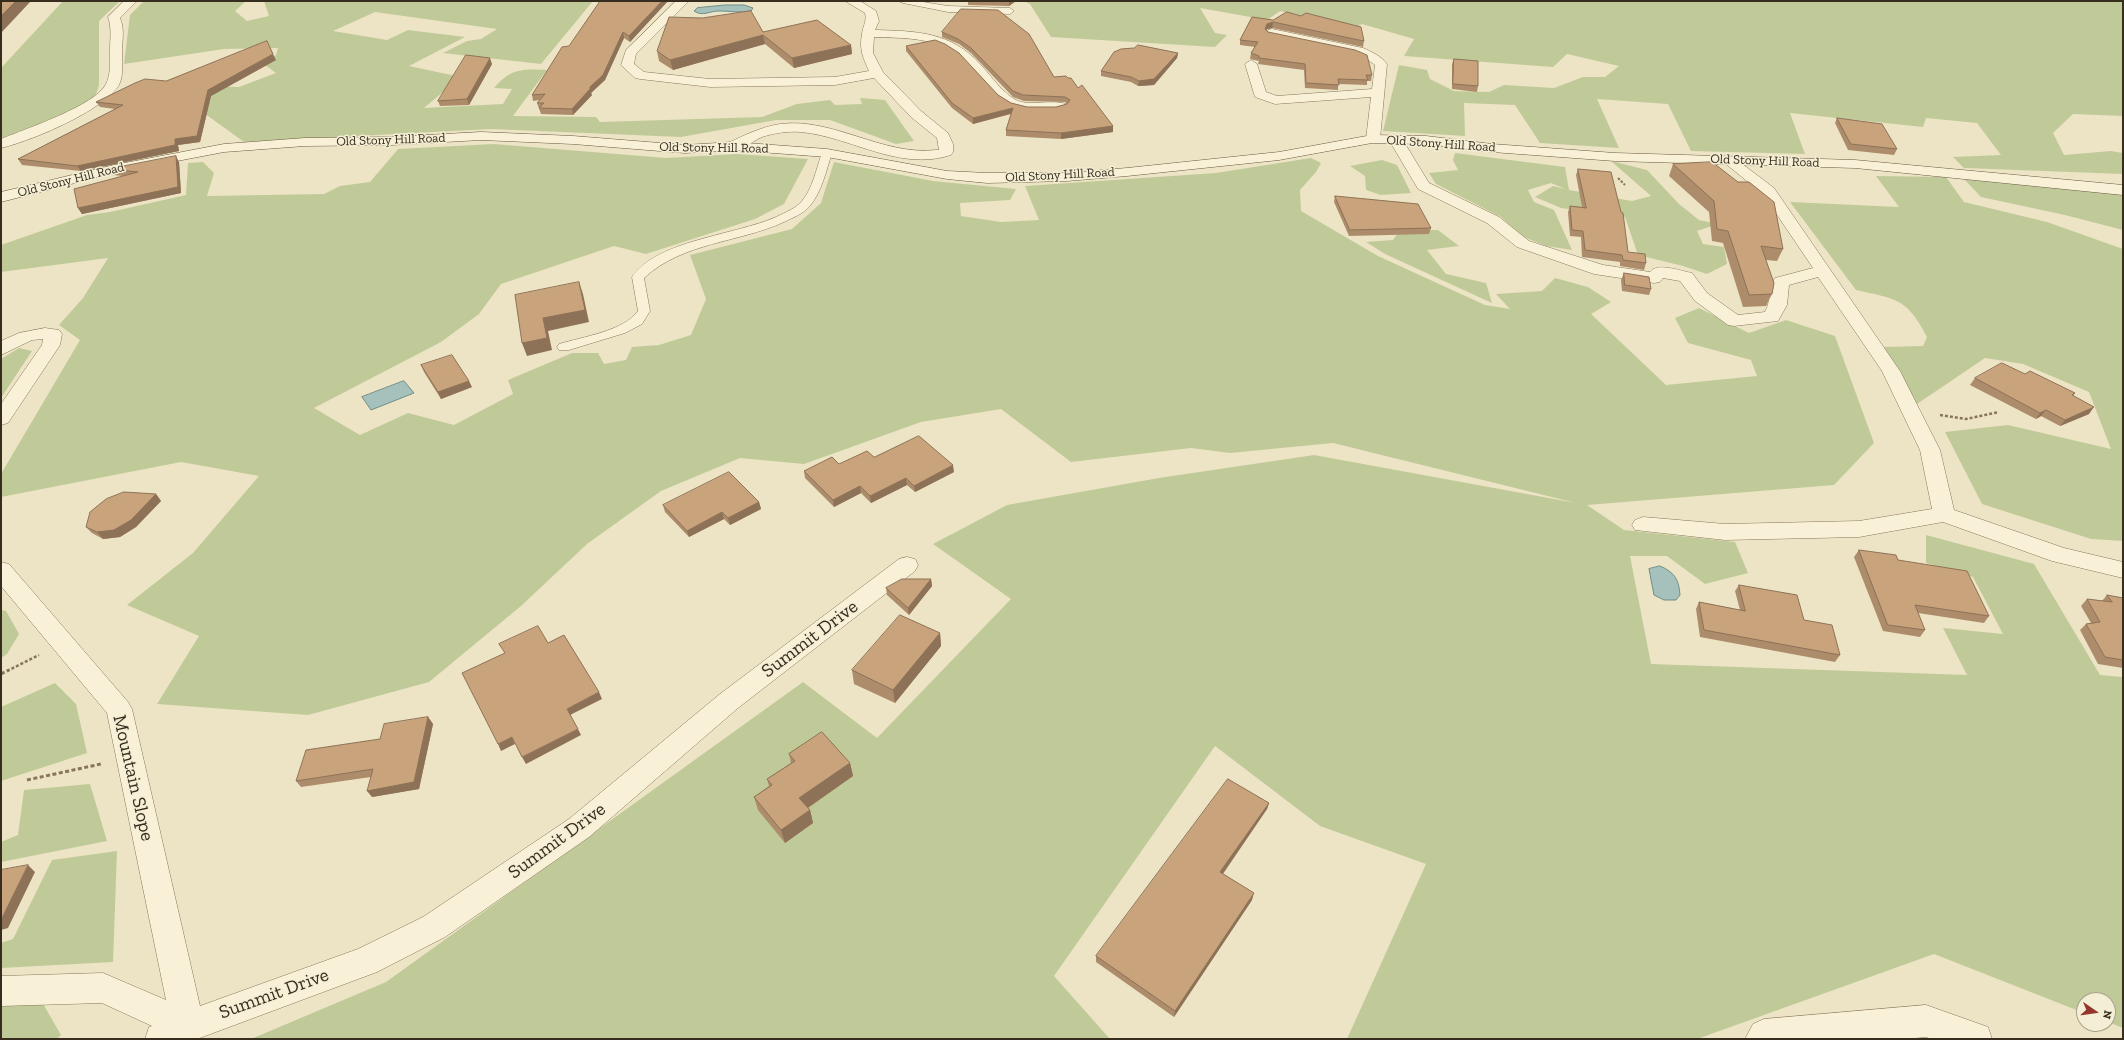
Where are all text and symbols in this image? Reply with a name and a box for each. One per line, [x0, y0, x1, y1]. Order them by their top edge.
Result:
street label: Old Stony Hill Road [336, 130, 446, 150]
street label: Old Stony Hill Road [1386, 132, 1496, 156]
street label: Old Stony Hill Road [659, 139, 769, 157]
street label: Old Stony Hill Road [1710, 151, 1820, 171]
street label: Old Stony Hill Road [16, 159, 126, 201]
street label: Old Stony Hill Road [1005, 164, 1115, 186]
street label: Summit Drive [757, 595, 863, 683]
street label: Mountain Slope [107, 713, 159, 843]
street label: Summit Drive [504, 798, 610, 884]
street label: Summit Drive [216, 964, 332, 1024]
north arrow [2076, 992, 2116, 1032]
text: N [2100, 1009, 2114, 1020]

